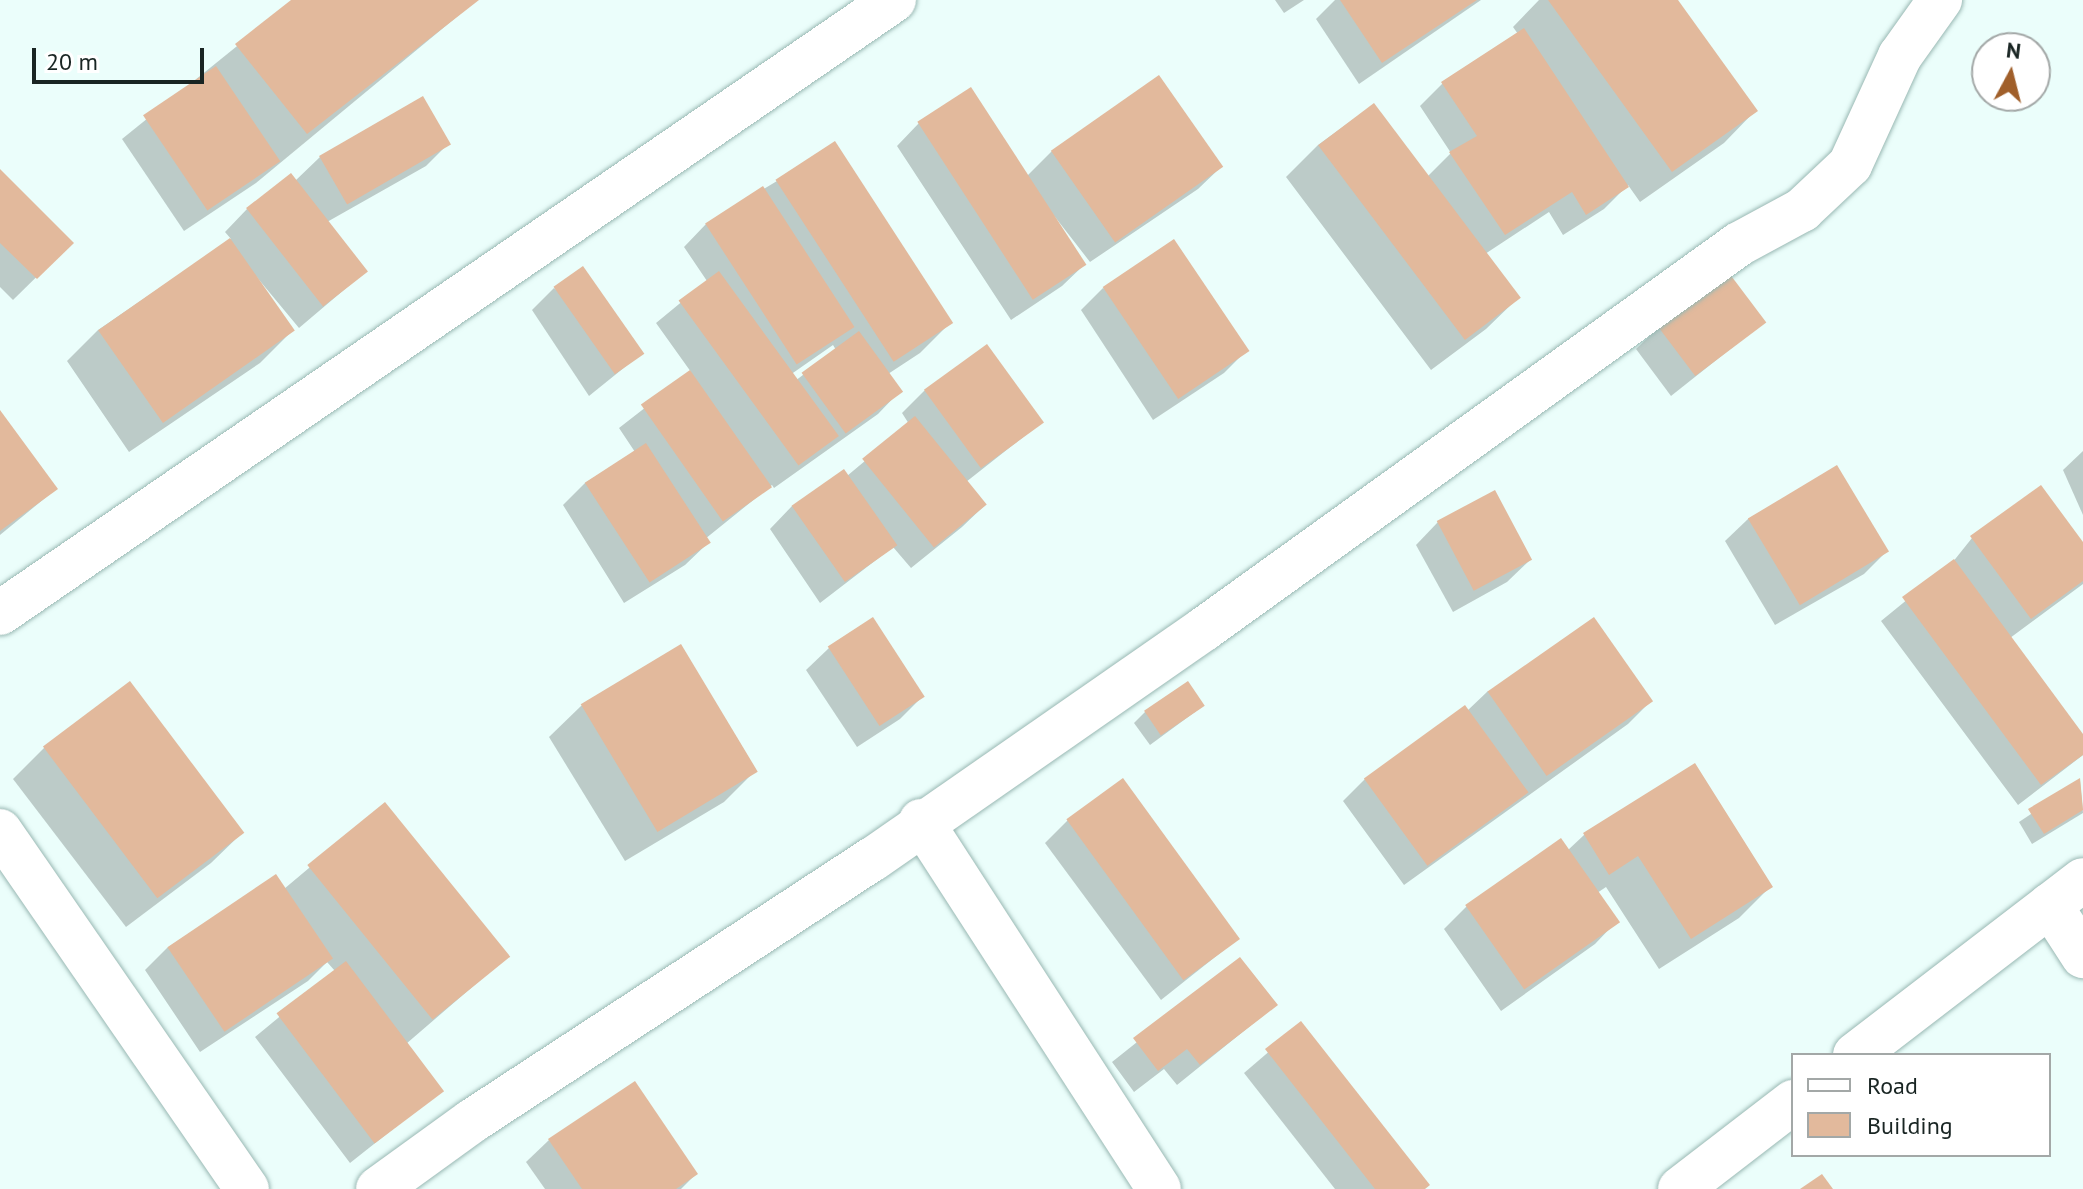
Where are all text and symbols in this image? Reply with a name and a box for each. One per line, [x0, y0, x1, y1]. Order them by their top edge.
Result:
scale bar [36, 32, 208, 82]
north arrow [1971, 32, 2051, 112]
text: N [2005, 35, 2023, 65]
text: 20 m [46, 46, 98, 77]
legend [1791, 1053, 2051, 1157]
text: Road [1867, 1070, 1918, 1101]
text: Building [1867, 1110, 1953, 1141]

